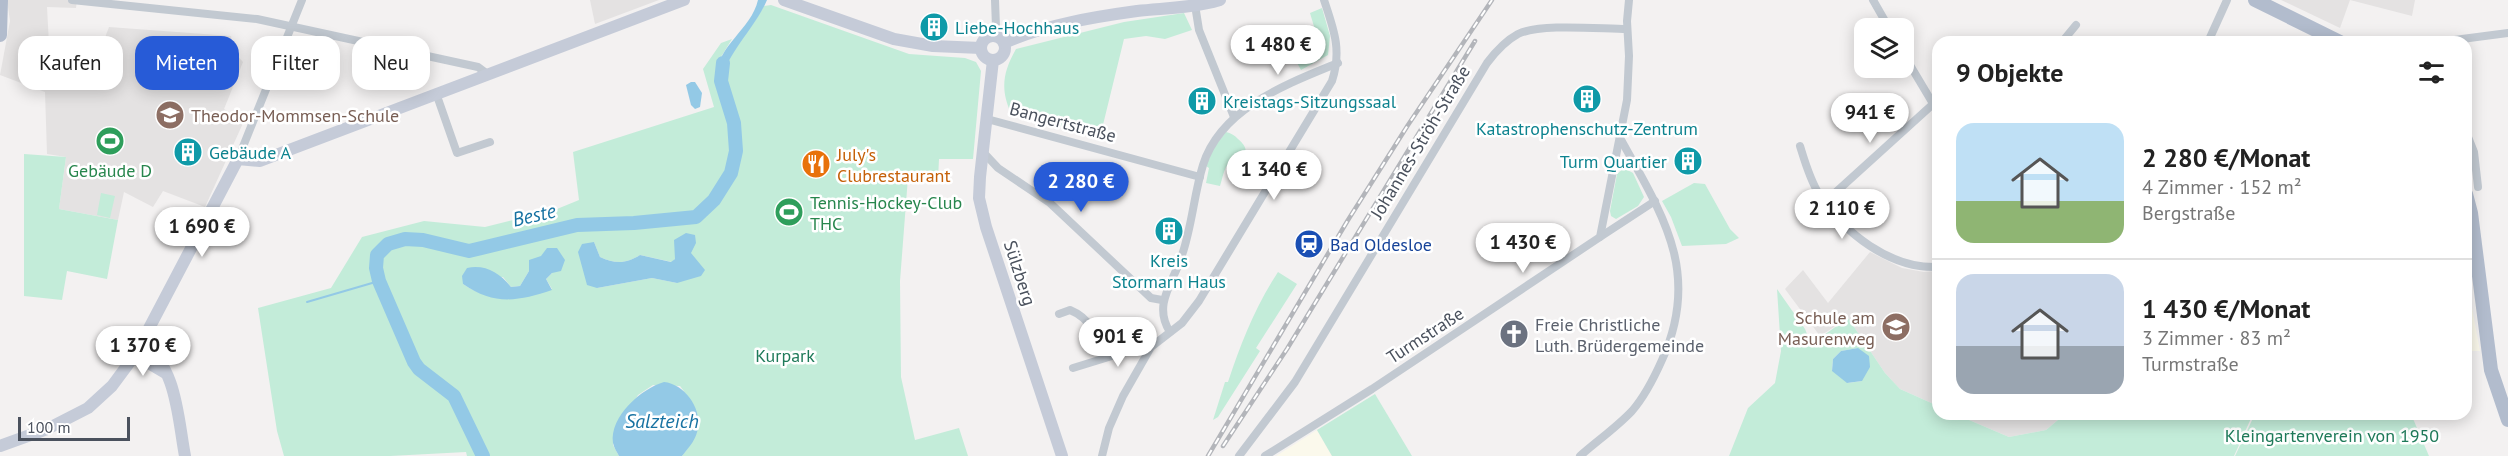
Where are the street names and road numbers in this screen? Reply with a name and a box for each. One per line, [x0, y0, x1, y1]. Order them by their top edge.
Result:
street label: Johannes-Ströh-Straße [1365, 61, 1475, 224]
street label: Bangertstraße [1007, 97, 1119, 147]
street label: Sülzberg [999, 237, 1041, 309]
street label: Turmstraße [1382, 302, 1468, 368]

